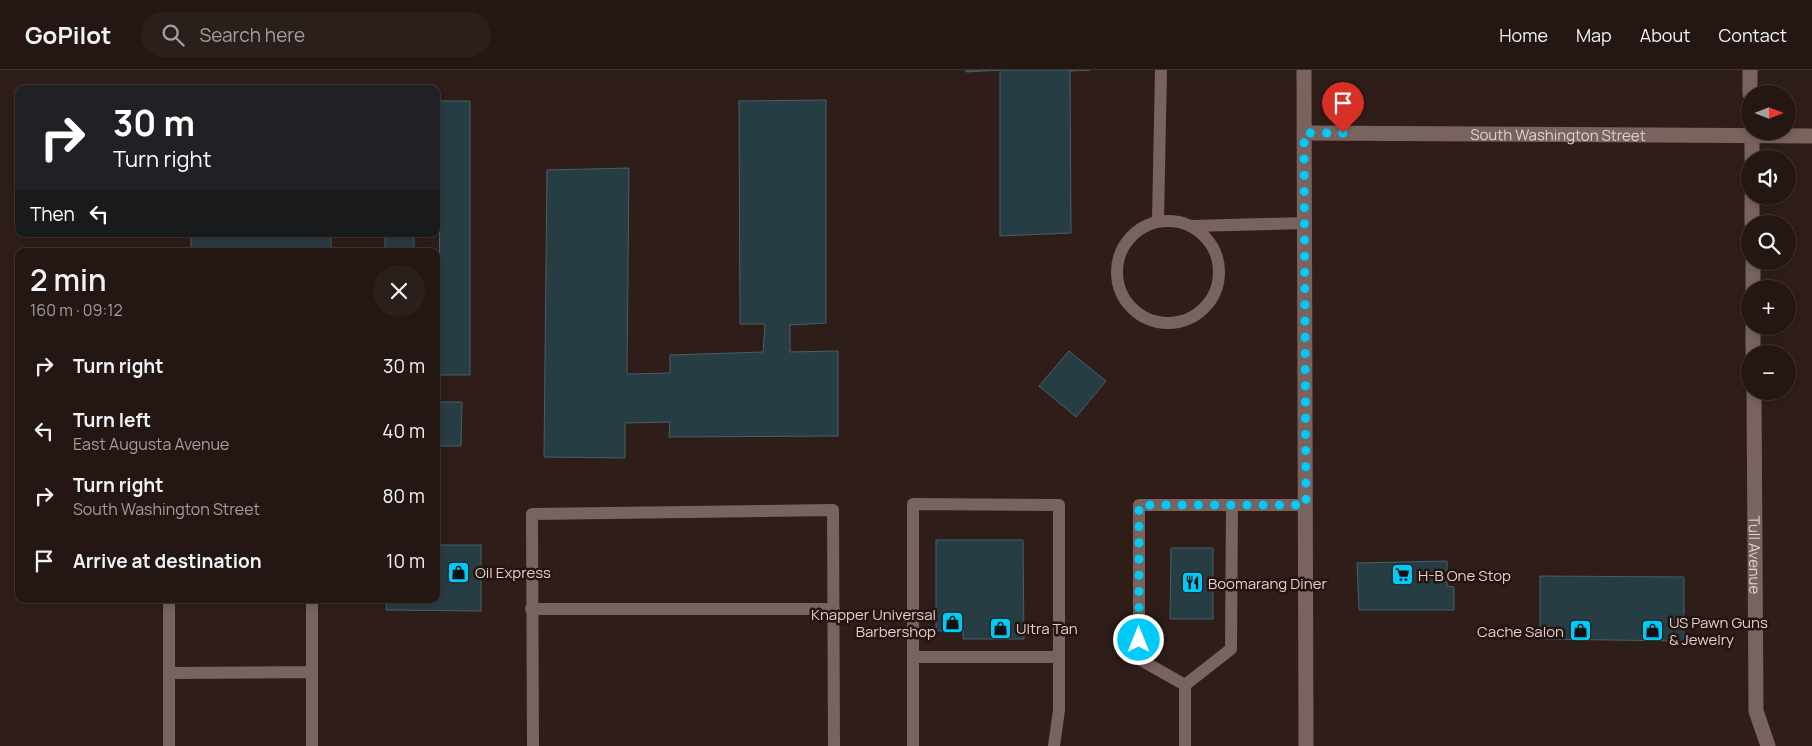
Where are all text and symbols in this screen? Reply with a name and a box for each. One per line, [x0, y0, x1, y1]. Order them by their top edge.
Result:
search box [141, 12, 491, 57]
text: GoPilot [25, 18, 111, 51]
icon: search [159, 21, 187, 49]
text: Search here [199, 22, 305, 48]
text: Home [1499, 23, 1548, 47]
text: Map [1576, 23, 1612, 47]
text: About [1640, 23, 1690, 47]
text: Contact [1718, 23, 1787, 47]
pin [1322, 82, 1364, 133]
north arrow [1741, 85, 1796, 140]
map controls [1741, 85, 1796, 400]
icon: arrive [1329, 89, 1357, 117]
text: 30 m [113, 99, 195, 147]
icon: right [30, 105, 95, 170]
street label: South Washington Street [1470, 123, 1646, 146]
text: Turn right [113, 144, 211, 174]
button: sound [1741, 150, 1796, 205]
icon: left [85, 200, 113, 228]
text: Then [30, 201, 75, 227]
button: search [1741, 215, 1796, 270]
text: 2 min [30, 259, 106, 300]
button: close [373, 265, 425, 317]
button: + [1741, 280, 1796, 335]
text: 160 m · 09:12 [30, 299, 123, 321]
button: − [1741, 345, 1796, 400]
icon: right [30, 352, 58, 380]
text: Turn right [73, 353, 163, 379]
text: 30 m [383, 353, 425, 379]
text: Turn left [73, 407, 151, 433]
icon: left [30, 417, 58, 445]
text: 40 m [382, 418, 425, 444]
text: East Augusta Avenue [73, 433, 229, 455]
text: Turn right [73, 472, 163, 498]
icon: right [30, 482, 58, 510]
text: 80 m [382, 483, 425, 509]
text: South Washington Street [73, 498, 260, 520]
street label: Tull Avenue [1744, 516, 1766, 595]
icon: arrive [30, 547, 58, 575]
text: Arrive at destination [73, 548, 262, 574]
text: 10 m [386, 548, 425, 574]
shop icon: Oil Express [447, 560, 471, 584]
place label: Oil Express [475, 562, 551, 583]
supermarket icon: H-B One Stop [1390, 563, 1414, 587]
place label: H-B One Stop [1418, 565, 1511, 586]
restaurant icon: Boomarang Diner [1180, 571, 1204, 595]
place label: Boomarang Diner [1208, 573, 1327, 594]
place label: Knapper Universal Barbershop [811, 604, 936, 642]
shop icon: Knapper Universal Barbershop [940, 611, 964, 635]
place label: US Pawn Guns & Jewelry [1669, 612, 1768, 650]
position arrow [1112, 613, 1164, 665]
shop icon: Ultra Tan [988, 616, 1012, 640]
place label: Ultra Tan [1016, 618, 1078, 639]
shop icon: Cache Salon [1568, 619, 1592, 643]
shop icon: US Pawn Guns & Jewelry [1641, 619, 1665, 643]
place label: Cache Salon [1477, 621, 1564, 642]

